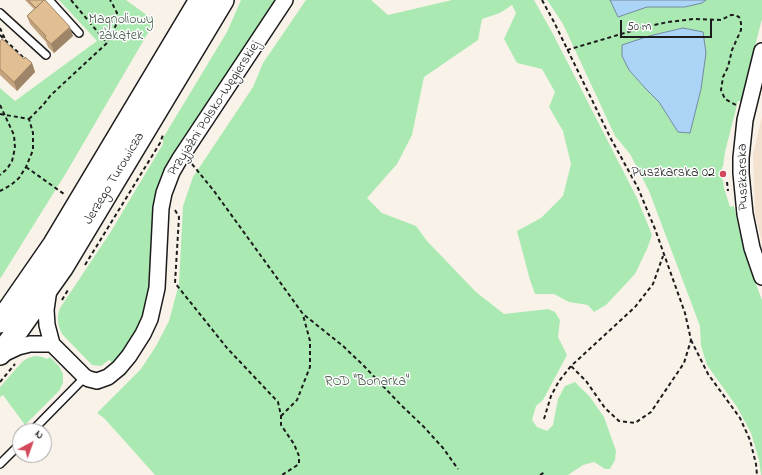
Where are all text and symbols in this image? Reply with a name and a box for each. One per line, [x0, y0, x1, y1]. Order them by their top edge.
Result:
scale bar [622, 12, 714, 38]
park label: Magnoliowy zakątek [88, 13, 154, 46]
text: 50 m [627, 18, 651, 36]
street label: Przyjaźni Polsko-Węgierskiej [165, 38, 265, 180]
street label: Jerzego Turowicza [81, 130, 149, 228]
street label: Puszkarska [735, 143, 753, 211]
place label: Puszkarska 02 [631, 166, 715, 182]
marker: Puszkarska 02 [718, 169, 728, 179]
park label: ROD "Bonarka" [325, 375, 409, 391]
north arrow [12, 423, 52, 463]
text: N [31, 426, 47, 443]

